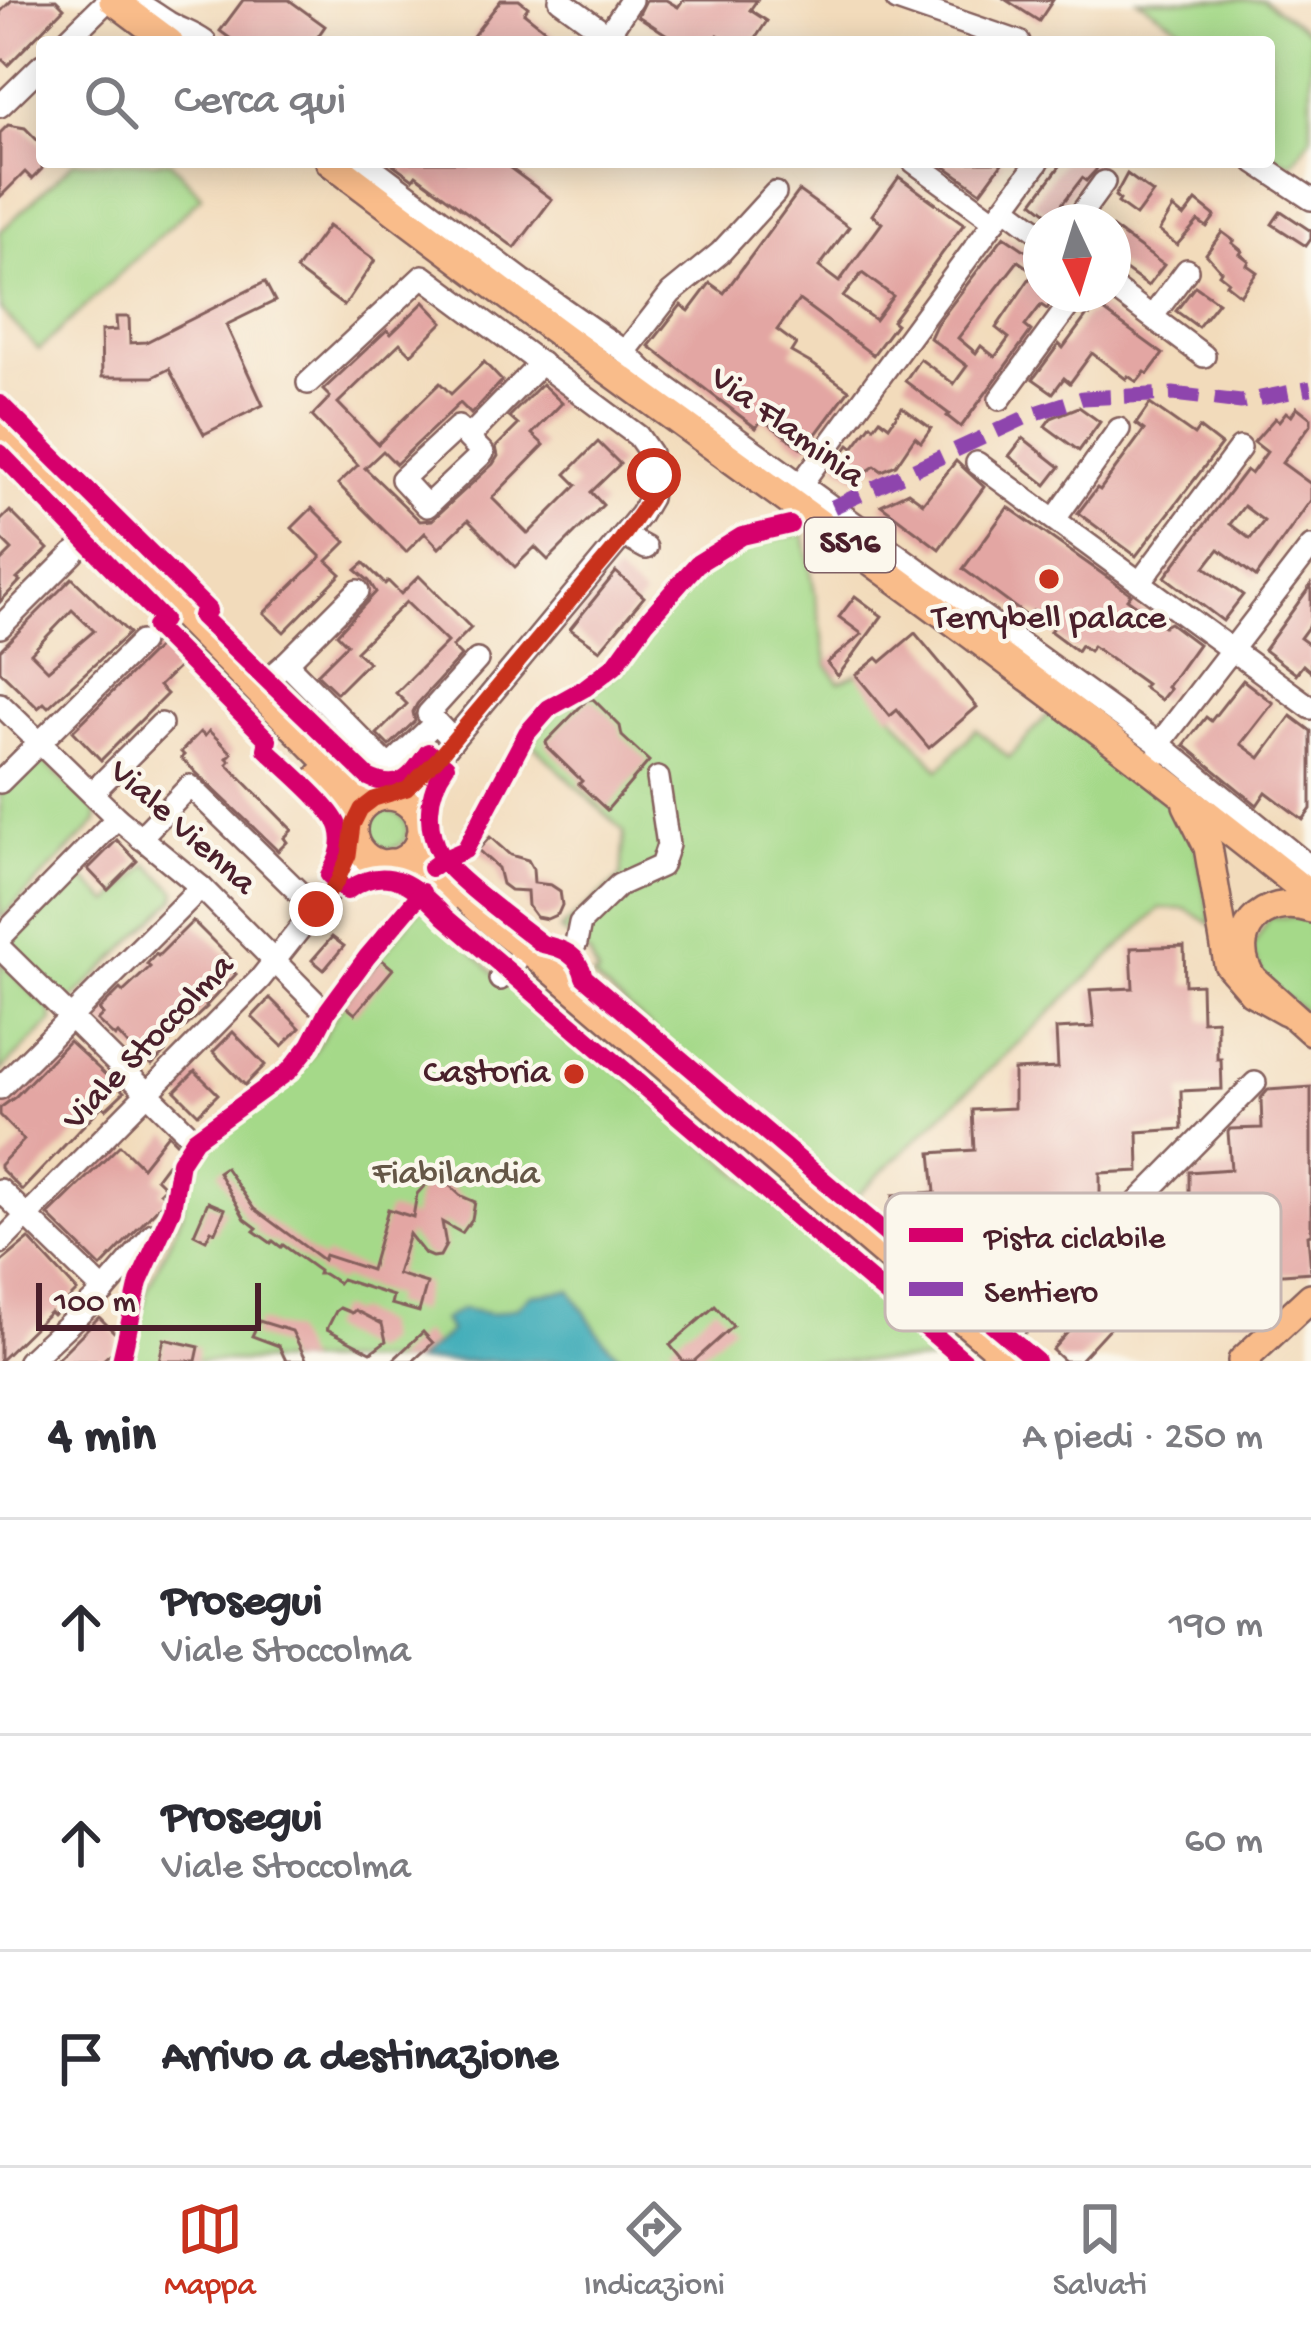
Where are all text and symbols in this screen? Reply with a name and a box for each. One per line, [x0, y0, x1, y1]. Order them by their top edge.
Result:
search box [36, 36, 1275, 168]
icon: search [78, 69, 144, 135]
text: Cerca qui [174, 76, 346, 129]
north arrow [1023, 204, 1131, 312]
street label: Via Flaminia [699, 358, 873, 500]
route start [627, 448, 681, 502]
road number: SS16 [805, 518, 895, 572]
marker: Terrybell palace [1036, 566, 1062, 592]
place label: Terrybell palace [930, 599, 1166, 642]
street label: Viale Vienna [98, 751, 264, 907]
route end [289, 882, 343, 936]
street label: Viale Stoccolma [54, 946, 246, 1142]
place label: Castoria [423, 1053, 551, 1096]
marker: Castoria [561, 1061, 587, 1087]
park label: Fiabilandia [372, 1154, 540, 1197]
legend [885, 1193, 1281, 1331]
text: Pista ciclabile [983, 1222, 1166, 1260]
text: Sentiero [984, 1276, 1099, 1314]
scale bar [36, 1277, 261, 1330]
text: 100 m [54, 1285, 136, 1323]
text: 4 min [48, 1409, 156, 1469]
text: A piedi · 250 m [1022, 1416, 1263, 1462]
text: Prosegui [162, 1577, 322, 1630]
icon: ahead [48, 1594, 114, 1660]
text: 190 m [1169, 1604, 1263, 1650]
text: Viale Stoccolma [162, 1630, 411, 1676]
text: Prosegui [162, 1793, 322, 1846]
icon: ahead [48, 1810, 114, 1876]
text: 60 m [1184, 1820, 1263, 1866]
text: Viale Stoccolma [162, 1846, 411, 1892]
icon: arrive [48, 2026, 114, 2092]
text: Arrivo a destinazione [162, 2032, 558, 2085]
tab: Mappa [164, 2196, 256, 2306]
tab: Indicazioni [584, 2196, 725, 2306]
tab: Salvati [1053, 2196, 1147, 2306]

